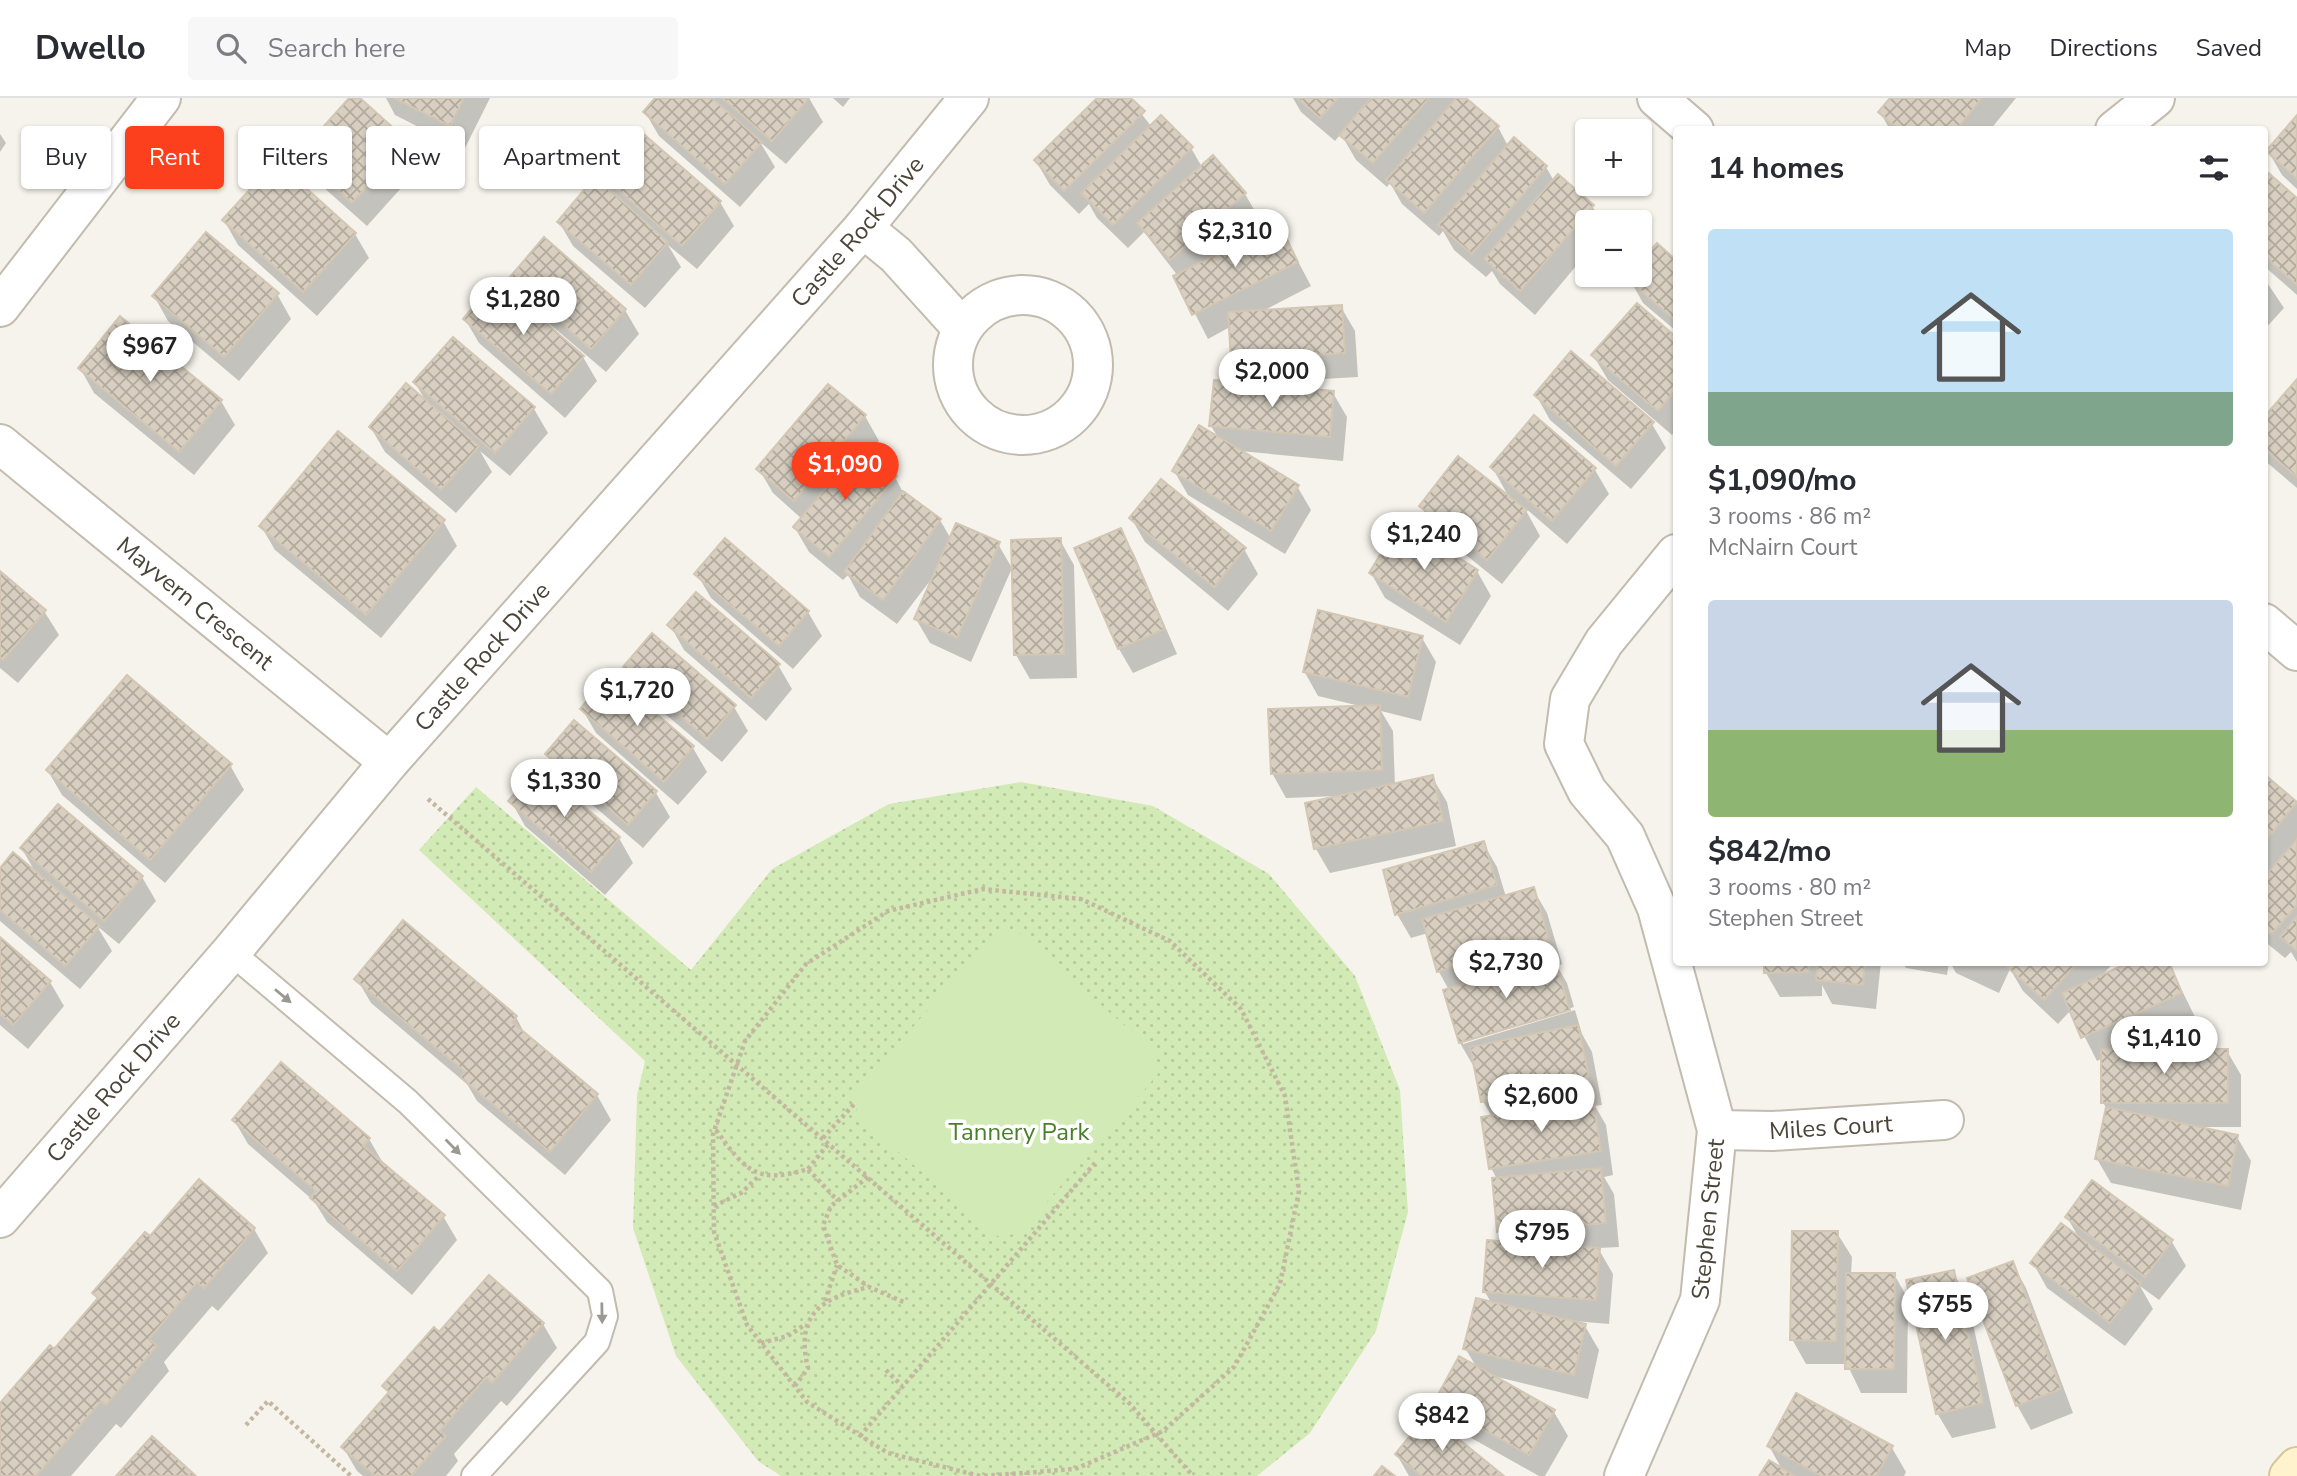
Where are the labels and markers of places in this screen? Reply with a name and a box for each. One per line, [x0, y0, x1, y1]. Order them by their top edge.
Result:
pin: $2,310 [1178, 209, 1292, 269]
pin: $1,280 [466, 278, 580, 337]
pin: $967 [109, 324, 191, 384]
pin: $2,000 [1215, 350, 1329, 409]
pin: $1,090 [788, 442, 902, 502]
pin: $1,240 [1367, 512, 1481, 572]
pin: $1,720 [580, 668, 694, 728]
pin: $1,330 [507, 760, 621, 819]
pin: $2,730 [1449, 940, 1563, 1000]
pin: $1,410 [2107, 1016, 2221, 1076]
pin: $2,600 [1484, 1074, 1598, 1134]
pin: $795 [1501, 1210, 1583, 1270]
pin: $755 [1904, 1282, 1986, 1342]
pin: $842 [1401, 1394, 1483, 1453]

